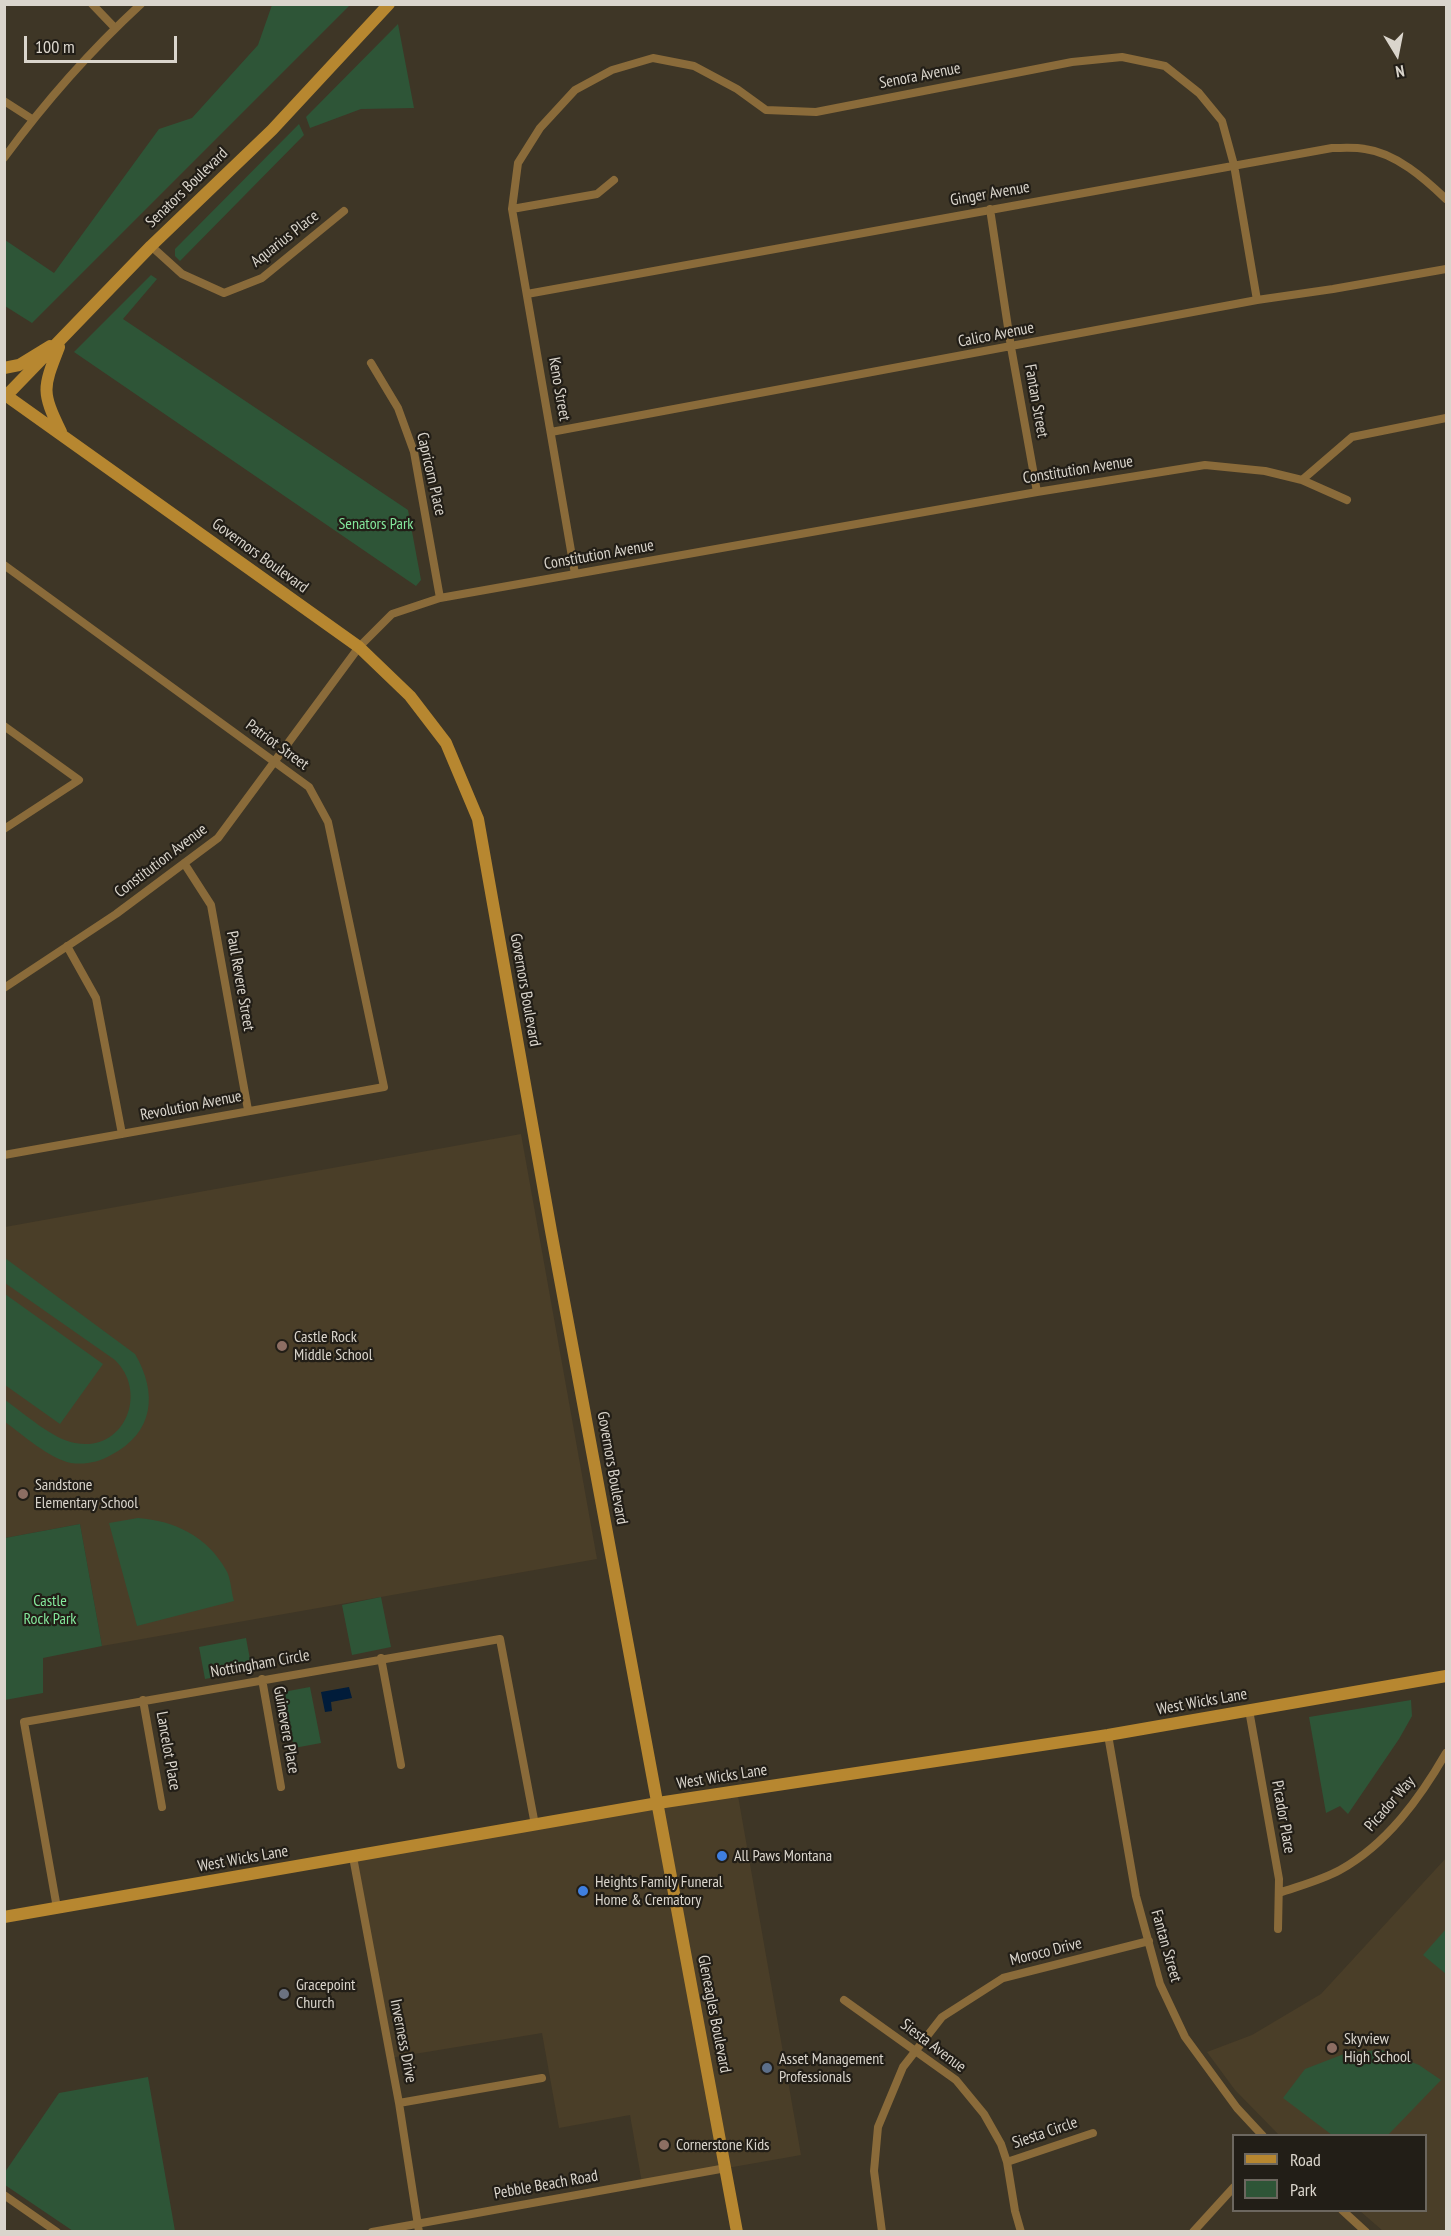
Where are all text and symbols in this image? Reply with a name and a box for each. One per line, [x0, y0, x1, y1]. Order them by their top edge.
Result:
scale bar [27, 24, 180, 62]
north arrow [1367, 24, 1427, 84]
text: 100 m [35, 35, 75, 58]
street label: Senora Avenue [878, 59, 962, 93]
text: N [1394, 61, 1406, 82]
street label: Senators Boulevard [142, 144, 232, 232]
street label: Ginger Avenue [949, 178, 1031, 210]
street label: Aquarius Place [247, 207, 323, 271]
street label: Calico Avenue [956, 318, 1036, 352]
street label: Keno Street [544, 356, 574, 422]
street label: Fantan Street [1020, 363, 1052, 439]
street label: Capricorn Place [412, 431, 450, 517]
street label: Constitution Avenue [1022, 452, 1134, 488]
park label: Senators Park [338, 514, 414, 534]
street label: Governors Boulevard [208, 515, 312, 597]
street label: Constitution Avenue [543, 536, 655, 574]
street label: Patriot Street [242, 716, 312, 774]
street label: Constitution Avenue [111, 820, 211, 902]
street label: Paul Revere Street [222, 930, 258, 1032]
street label: Governors Boulevard [506, 932, 544, 1048]
street label: Revolution Avenue [139, 1087, 243, 1125]
place label: Castle Rock Middle School [294, 1327, 372, 1365]
marker: Castle Rock Middle School [275, 1339, 289, 1353]
street label: Governors Boulevard [593, 1410, 631, 1526]
place label: Sandstone Elementary School [35, 1475, 138, 1513]
marker: Sandstone Elementary School [16, 1487, 30, 1501]
park label: Castle Rock Park [23, 1591, 77, 1629]
street label: Nottingham Circle [209, 1646, 311, 1682]
street label: Guinevere Place [269, 1685, 303, 1775]
street label: West Wicks Lane [1155, 1685, 1249, 1719]
street label: Lancelot Place [152, 1710, 184, 1792]
street label: West Wicks Lane [675, 1760, 769, 1794]
street label: Picador Way [1361, 1772, 1419, 1836]
street label: Picador Place [1267, 1779, 1299, 1855]
street label: West Wicks Lane [196, 1842, 290, 1876]
place label: All Paws Montana [734, 1846, 832, 1866]
marker: All Paws Montana [715, 1849, 729, 1863]
place label: Heights Family Funeral Home & Crematory [595, 1872, 723, 1910]
marker: Heights Family Funeral Home & Crematory [576, 1884, 590, 1898]
street label: Fantan Street [1147, 1908, 1185, 1984]
street label: Moroco Drive [1008, 1934, 1084, 1970]
street label: Gleneagles Boulevard [693, 1953, 735, 2075]
place label: Gracepoint Church [296, 1975, 355, 2013]
marker: Gracepoint Church [277, 1987, 291, 2001]
street label: Inverness Drive [385, 1998, 421, 2084]
street label: Siesta Avenue [896, 2015, 970, 2077]
place label: Skyview High School [1344, 2029, 1411, 2067]
marker: Skyview High School [1325, 2041, 1339, 2055]
place label: Asset Management Professionals [779, 2049, 884, 2087]
marker: Asset Management Professionals [760, 2061, 774, 2075]
street label: Siesta Circle [1010, 2113, 1080, 2153]
legend [1232, 2134, 1427, 2212]
place label: Cornerstone Kids [676, 2135, 770, 2155]
marker: Cornerstone Kids [657, 2138, 671, 2152]
text: Road [1290, 2148, 1321, 2171]
street label: Pebble Beach Road [493, 2166, 599, 2204]
text: Park [1290, 2178, 1317, 2201]

